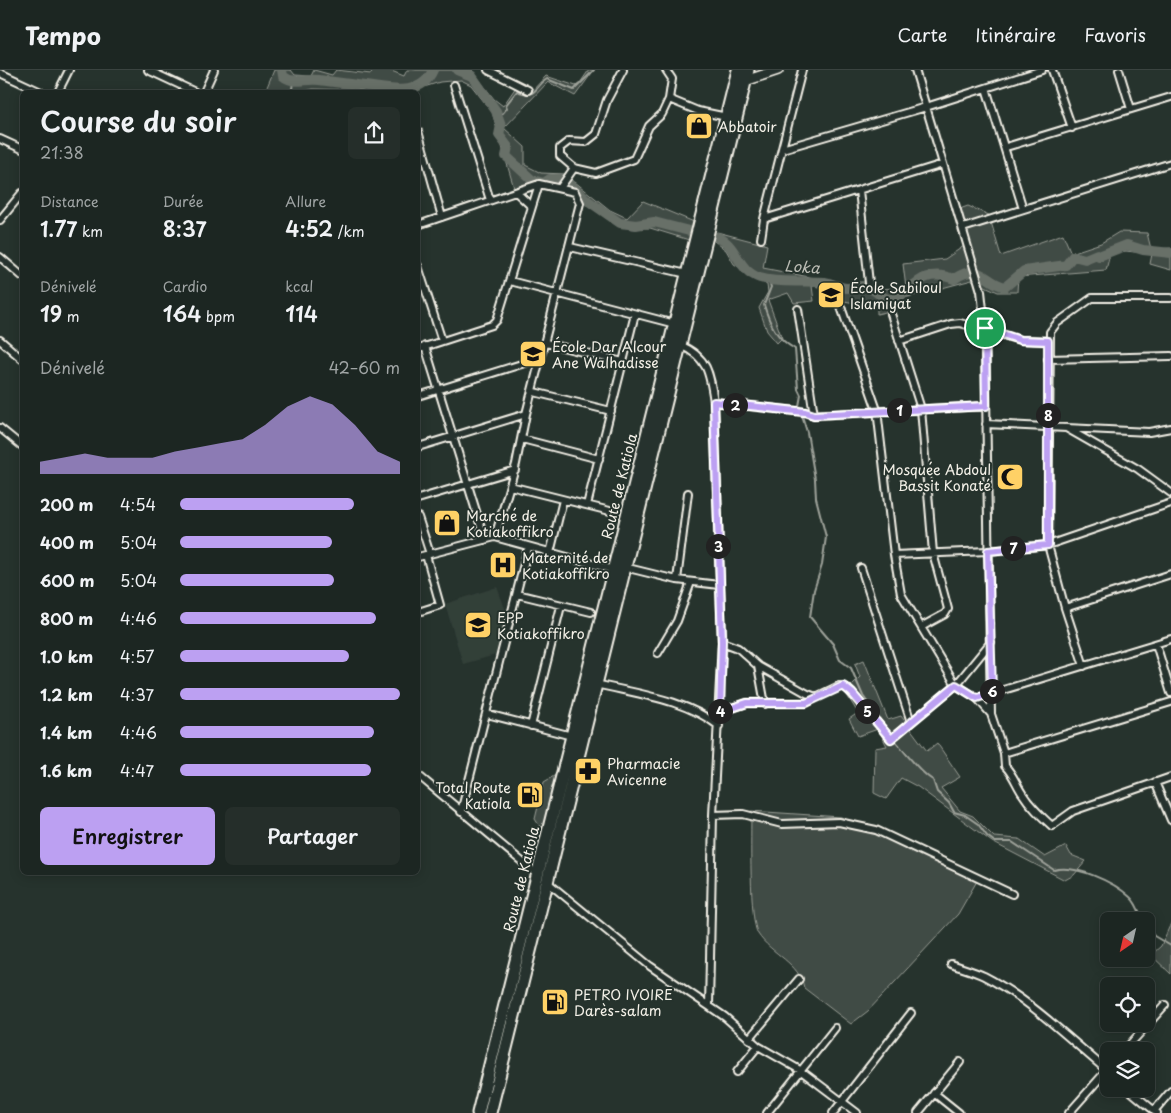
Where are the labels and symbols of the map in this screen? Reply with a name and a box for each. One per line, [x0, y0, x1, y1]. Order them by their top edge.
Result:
shop icon: Abbatoir [684, 111, 714, 141]
place label: Abbatoir [718, 116, 777, 137]
water label: Loka [784, 253, 821, 279]
place label: École Sabiloul Islamiyat [850, 277, 942, 314]
school or university icon: École Sabiloul Islamiyat [816, 280, 846, 310]
pin [964, 307, 1006, 349]
place label: École Dar Alcour Ane Walhadisse [552, 336, 667, 373]
school or university icon: École Dar Alcour Ane Walhadisse [518, 339, 548, 369]
pin: 2 [722, 392, 748, 418]
pin: 1 [886, 398, 912, 422]
pin: 8 [1036, 402, 1060, 428]
street label: Route de Katiola [596, 431, 642, 541]
place label: Mosquée Abdoul Bassit Konaté [883, 459, 991, 496]
mosque icon: Mosquée Abdoul Bassit Konaté [995, 462, 1025, 492]
place label: Marché de Kotiakoffikro [466, 505, 554, 542]
shop icon: Marché de Kotiakoffikro [432, 508, 462, 538]
pin: 3 [706, 534, 730, 558]
pin: 7 [1000, 536, 1026, 560]
place label: Maternité de Kotiakoffikro [522, 547, 610, 584]
hospital icon: Maternité de Kotiakoffikro [488, 550, 518, 580]
place label: EPP Kotiakoffikro [497, 607, 585, 644]
school or university icon: EPP Kotiakoffikro [463, 610, 493, 640]
pin: 6 [980, 678, 1004, 704]
pin: 4 [708, 698, 732, 724]
pin: 5 [854, 698, 880, 724]
place label: Pharmacie Avicenne [607, 753, 680, 790]
pharmacy icon: Pharmacie Avicenne [573, 756, 603, 786]
place label: Total Route Katiola [435, 777, 511, 814]
fuel station icon: Total Route Katiola [515, 780, 545, 810]
street label: Route de Katiola [498, 824, 544, 934]
north arrow [1100, 912, 1155, 968]
place label: PETRO IVOIRE Darès-salam [574, 984, 673, 1021]
fuel station icon: PETRO IVOIRE Darès-salam [540, 987, 570, 1017]

